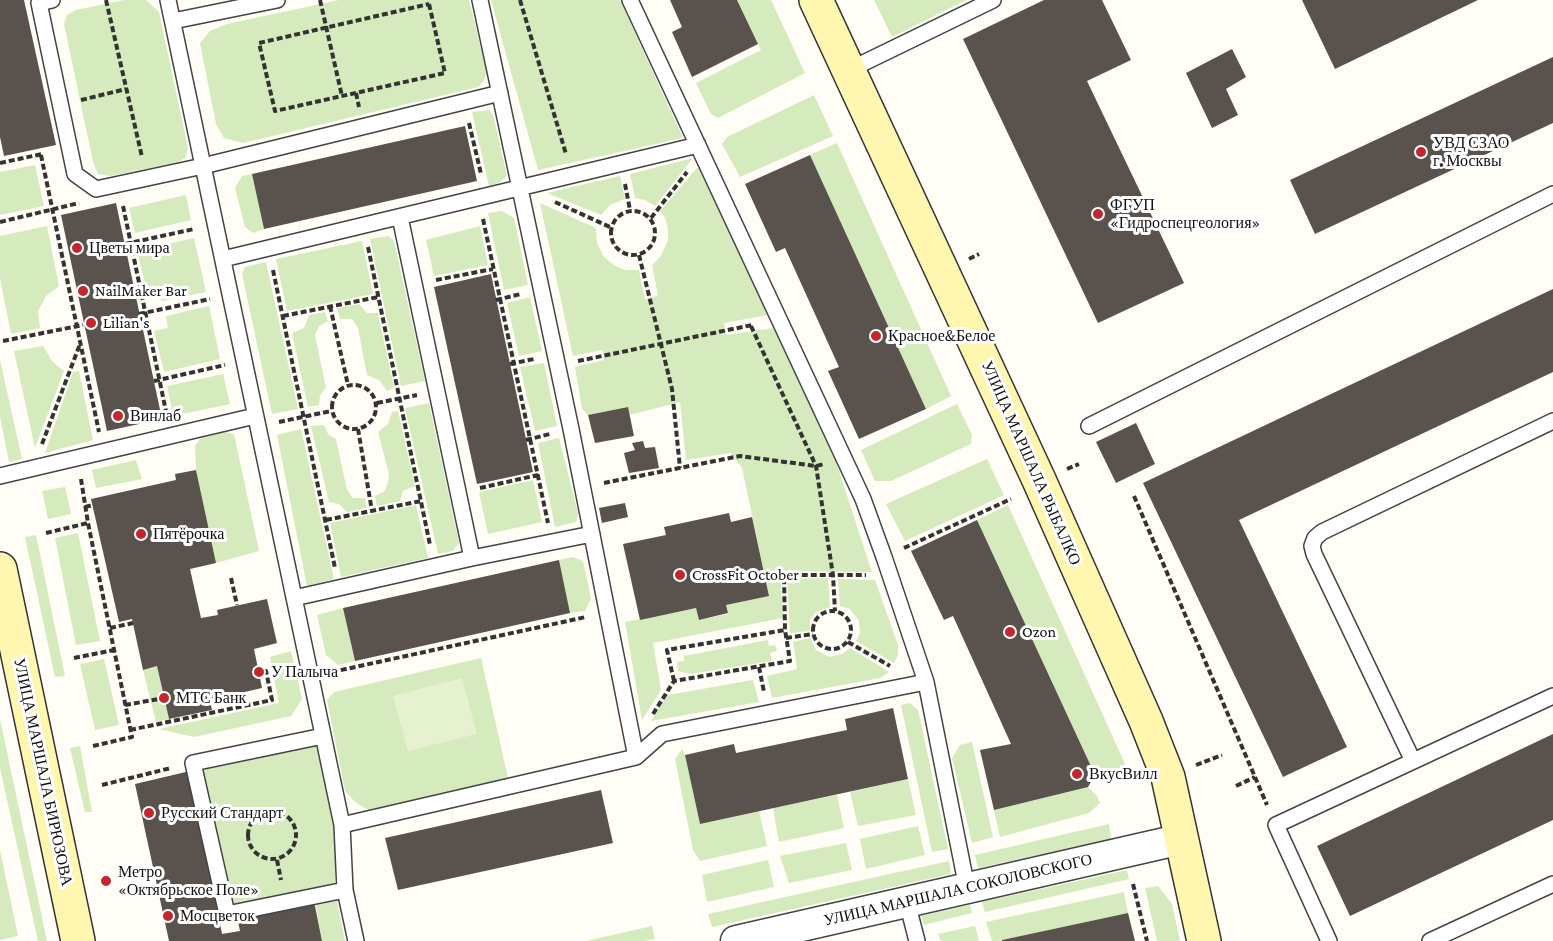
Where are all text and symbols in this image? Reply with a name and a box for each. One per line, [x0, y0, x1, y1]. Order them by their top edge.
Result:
place label: УВД СЗАО г. Москвы [1433, 133, 1509, 171]
marker: УВД СЗАО г. Москвы [1414, 145, 1428, 159]
place label: ФГУП «Гидроспецгеология» [1110, 195, 1260, 233]
marker: ФГУП «Гидроспецгеология» [1091, 207, 1105, 221]
place label: Цветы мира [89, 238, 170, 258]
marker: Цветы мира [70, 241, 84, 255]
place label: NailMaker Bar [95, 281, 187, 301]
marker: NailMaker Bar [76, 284, 90, 298]
place label: Lilian's [103, 313, 150, 333]
marker: Lilian's [84, 316, 98, 330]
place label: Красное&Белое [888, 326, 995, 346]
marker: Красное&Белое [869, 329, 883, 343]
street label: УЛИЦА МАРШАЛА РЫБАЛКО [977, 358, 1085, 568]
place label: Винлаб [130, 406, 181, 426]
marker: Винлаб [111, 409, 125, 423]
place label: Пятёрочка [153, 524, 224, 544]
marker: Пятёрочка [134, 527, 148, 541]
place label: CrossFit October [692, 565, 799, 585]
marker: CrossFit October [673, 568, 687, 582]
place label: Ozon [1022, 622, 1056, 642]
marker: Ozon [1003, 625, 1017, 639]
street label: УЛИЦА МАРШАЛА БИРЮЗОВА [9, 656, 77, 888]
place label: У Палыча [271, 662, 338, 682]
marker: У Палыча [252, 665, 266, 679]
place label: МТС Банк [176, 688, 246, 708]
marker: МТС Банк [157, 691, 171, 705]
place label: ВкусВилл [1089, 764, 1158, 784]
marker: ВкусВилл [1070, 767, 1084, 781]
place label: Русский Стандарт [161, 803, 283, 823]
marker: Русский Стандарт [142, 806, 156, 820]
street label: УЛИЦА МАРШАЛА СОКОЛОВСКОГО [822, 850, 1094, 930]
place label: Метро «Октябрьское Поле» [118, 862, 259, 900]
marker: Метро «Октябрьское Поле» [99, 874, 113, 888]
place label: Мосцветок [180, 906, 255, 926]
marker: Мосцветок [161, 909, 175, 923]

